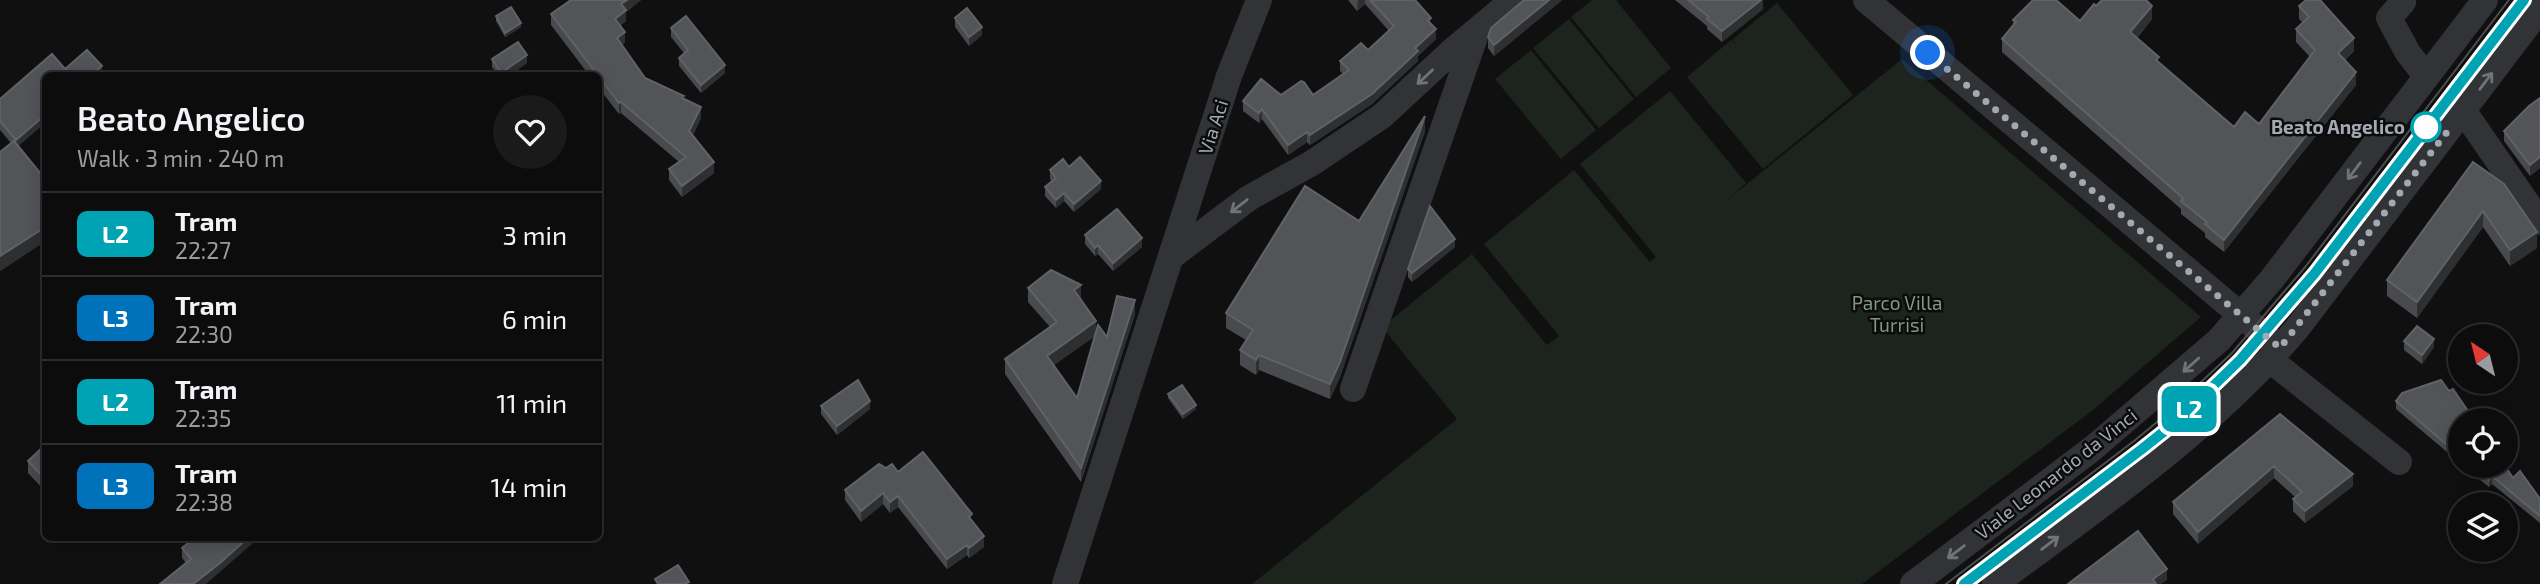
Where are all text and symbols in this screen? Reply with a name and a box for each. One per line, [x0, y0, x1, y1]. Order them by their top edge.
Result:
your location [1910, 35, 1945, 70]
one-way arrow [1416, 68, 1434, 85]
one-way arrow [2478, 72, 2493, 91]
button: heart [493, 95, 567, 169]
street label: Via Aci [1193, 97, 1232, 157]
text: Beato Angelico [77, 98, 305, 138]
marker: Beato Angelico [2411, 112, 2441, 142]
place label: Beato Angelico [2271, 115, 2405, 138]
text: Walk · 3 min · 240 m [77, 144, 284, 172]
one-way arrow [2346, 161, 2361, 180]
one-way arrow [1230, 199, 1248, 214]
text: Tram [175, 205, 237, 236]
text: L2 [102, 219, 129, 248]
text: 3 min [502, 219, 567, 250]
text: 22:27 [175, 236, 231, 264]
text: Tram [175, 289, 237, 320]
park label: Parco Villa Turrisi [1852, 291, 1942, 336]
text: L3 [102, 303, 129, 332]
text: 6 min [502, 303, 567, 334]
text: 22:30 [175, 320, 233, 348]
north arrow [2448, 324, 2518, 394]
map controls [2448, 324, 2518, 562]
one-way arrow [2183, 356, 2200, 373]
text: Tram [175, 373, 237, 404]
line badge: L2 [2158, 386, 2220, 432]
text: L2 [102, 387, 129, 416]
text: 11 min [496, 387, 567, 418]
text: L2 [2176, 394, 2202, 423]
street label: Viale Leonardo da Vinci [1970, 403, 2141, 544]
text: 22:35 [175, 404, 231, 432]
button: locate [2448, 408, 2518, 478]
text: Tram [175, 457, 237, 488]
text: L3 [102, 471, 129, 500]
text: 14 min [491, 471, 567, 502]
text: 22:38 [175, 488, 233, 516]
button: layers [2448, 492, 2518, 562]
one-way arrow [2040, 536, 2059, 551]
one-way arrow [1947, 544, 1966, 559]

